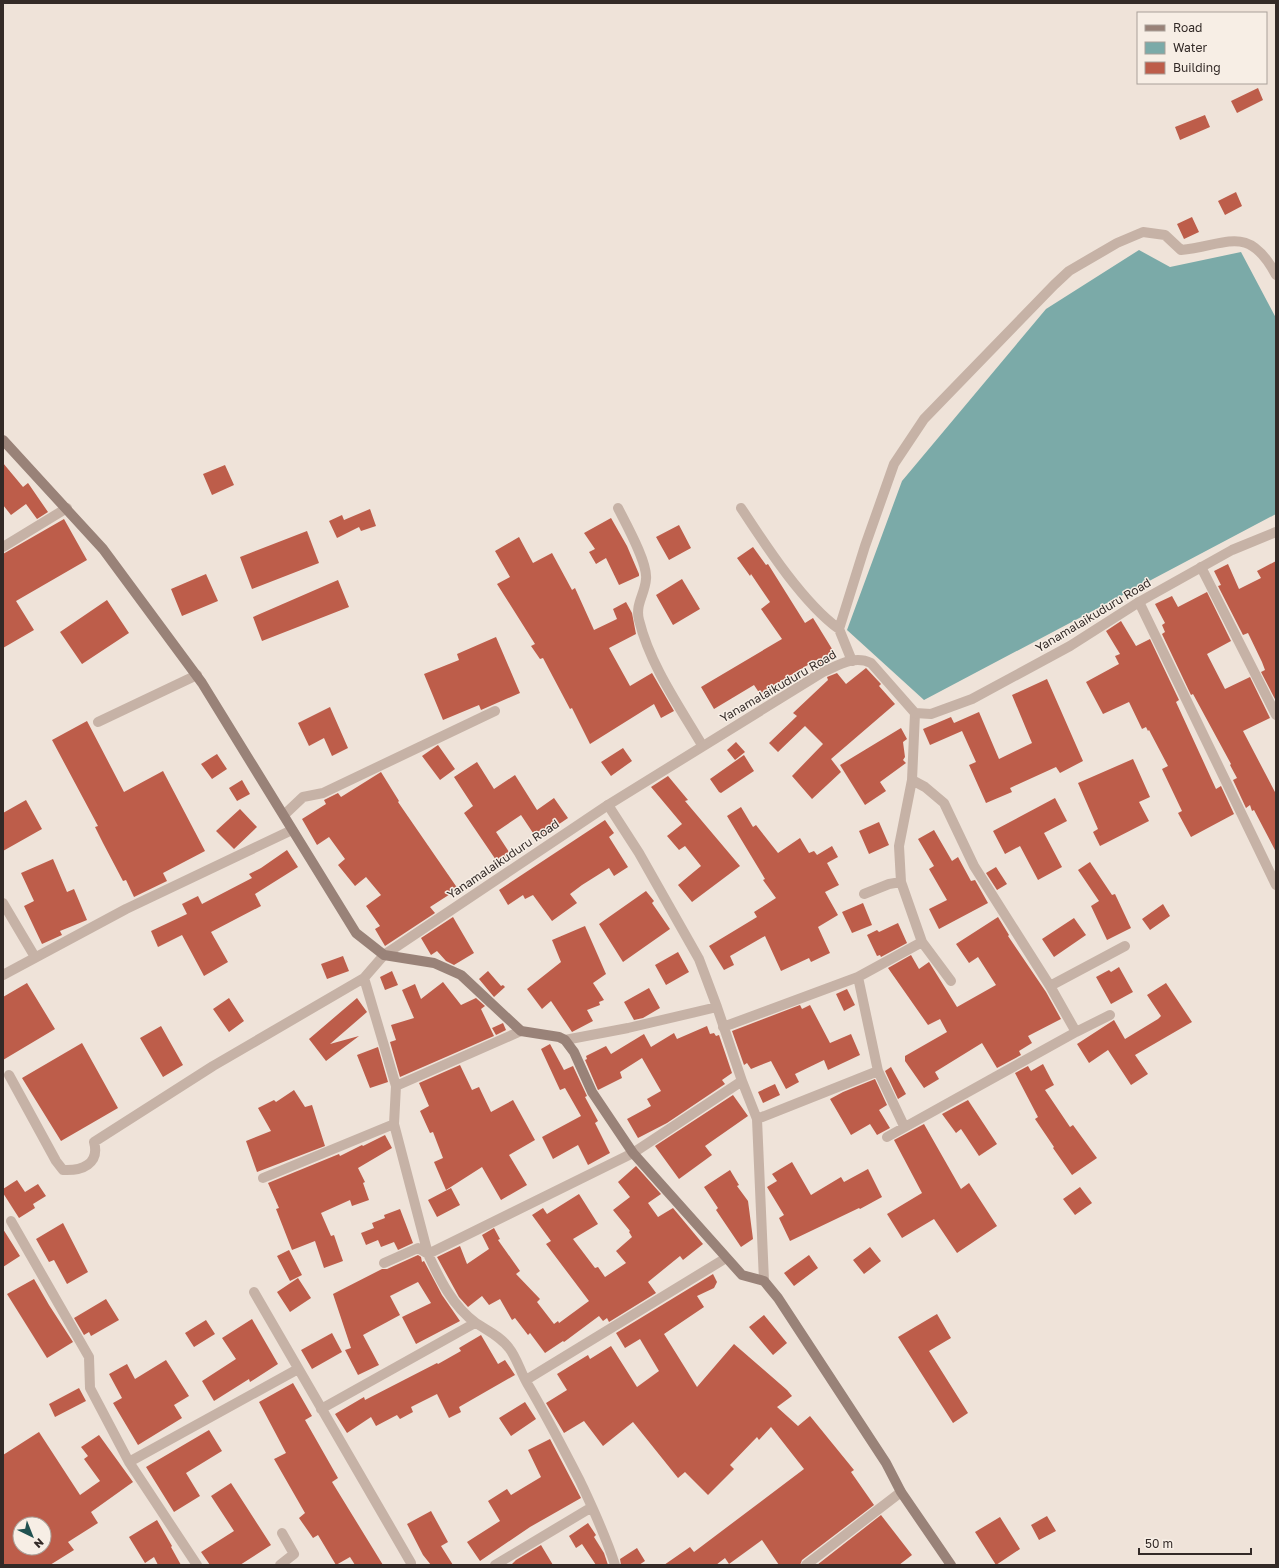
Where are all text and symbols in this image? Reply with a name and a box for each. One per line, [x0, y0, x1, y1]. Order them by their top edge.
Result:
legend [1137, 12, 1267, 84]
text: Road [1173, 20, 1202, 35]
text: Water [1173, 40, 1207, 55]
text: Building [1173, 60, 1221, 75]
street label: Yanamalaikuduru Road [1033, 575, 1153, 655]
street label: Yanamalaikuduru Road [717, 647, 839, 725]
street label: Yanamalaikuduru Road [444, 816, 562, 902]
north arrow [12, 1516, 52, 1556]
scale bar [1139, 1530, 1251, 1556]
text: N [32, 1536, 47, 1551]
text: 50 m [1145, 1536, 1173, 1551]

